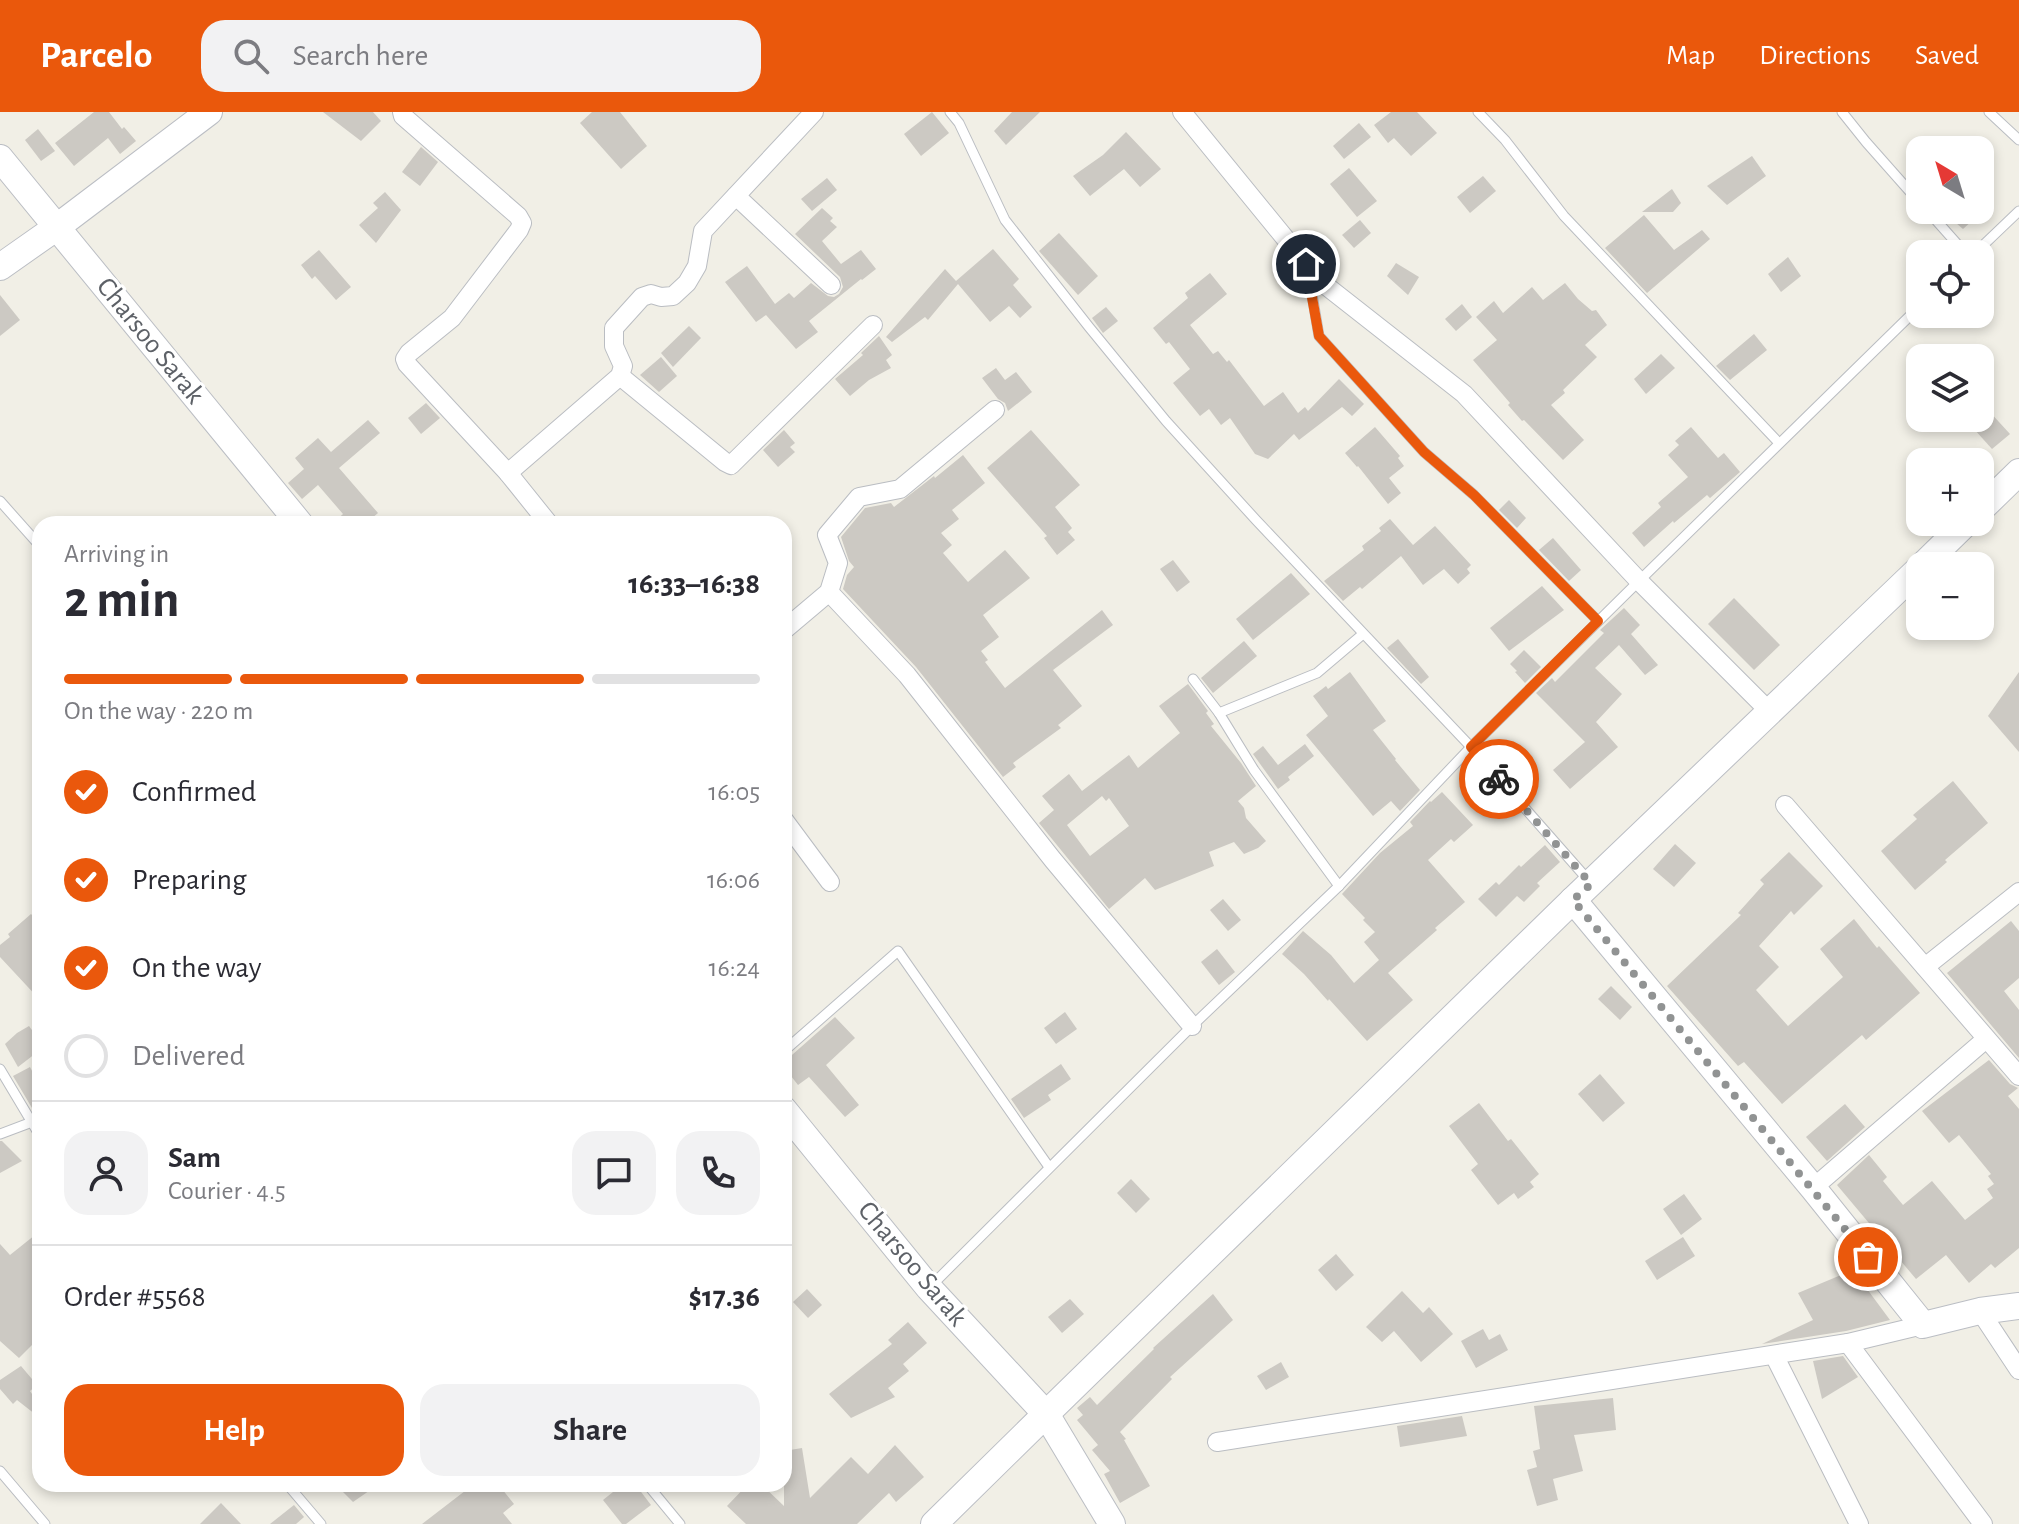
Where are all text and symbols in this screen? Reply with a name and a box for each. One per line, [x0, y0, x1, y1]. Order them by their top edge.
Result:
search box [201, 20, 761, 92]
icon: search [229, 34, 273, 78]
text: Parcelo [40, 37, 153, 75]
text: Search here [293, 41, 428, 71]
text: Map [1666, 42, 1715, 70]
text: Directions [1759, 42, 1871, 70]
text: Saved [1915, 42, 1979, 70]
north arrow [1906, 136, 1994, 224]
map controls [1906, 136, 1994, 640]
pin [1272, 230, 1340, 298]
button: locate [1906, 240, 1994, 328]
icon: home [1284, 242, 1328, 286]
street label: Charsoo Sarak [91, 273, 209, 409]
button: layers [1906, 344, 1994, 432]
button: + [1906, 448, 1994, 536]
text: Arriving in [64, 541, 169, 567]
button: − [1906, 552, 1994, 640]
text: 16:33–16:38 [628, 569, 760, 599]
text: 2 min [64, 574, 179, 626]
text: On the way · 220 m [64, 698, 253, 724]
courier [1459, 739, 1539, 819]
icon: bike [1477, 757, 1521, 801]
icon: check [64, 770, 108, 814]
text: Confirmed [132, 777, 256, 807]
text: 16:05 [708, 779, 760, 805]
icon: check [64, 858, 108, 902]
text: Preparing [132, 865, 247, 895]
text: 16:06 [707, 867, 760, 893]
icon: check [64, 946, 108, 990]
text: On the way [132, 953, 261, 983]
text: 16:24 [709, 955, 760, 981]
text: Delivered [132, 1041, 245, 1071]
button: person [64, 1131, 148, 1215]
button: chat [572, 1131, 656, 1215]
button: phone [676, 1131, 760, 1215]
text: Sam [168, 1143, 221, 1173]
text: Courier · 4.5 [168, 1178, 286, 1204]
street label: Charsoo Sarak [852, 1196, 972, 1332]
pin [1834, 1223, 1902, 1291]
icon: bag [1846, 1235, 1890, 1279]
text: Order #5568 [64, 1282, 206, 1312]
text: $17.36 [688, 1282, 760, 1312]
button: Help [64, 1384, 404, 1476]
button: Share [420, 1384, 760, 1476]

